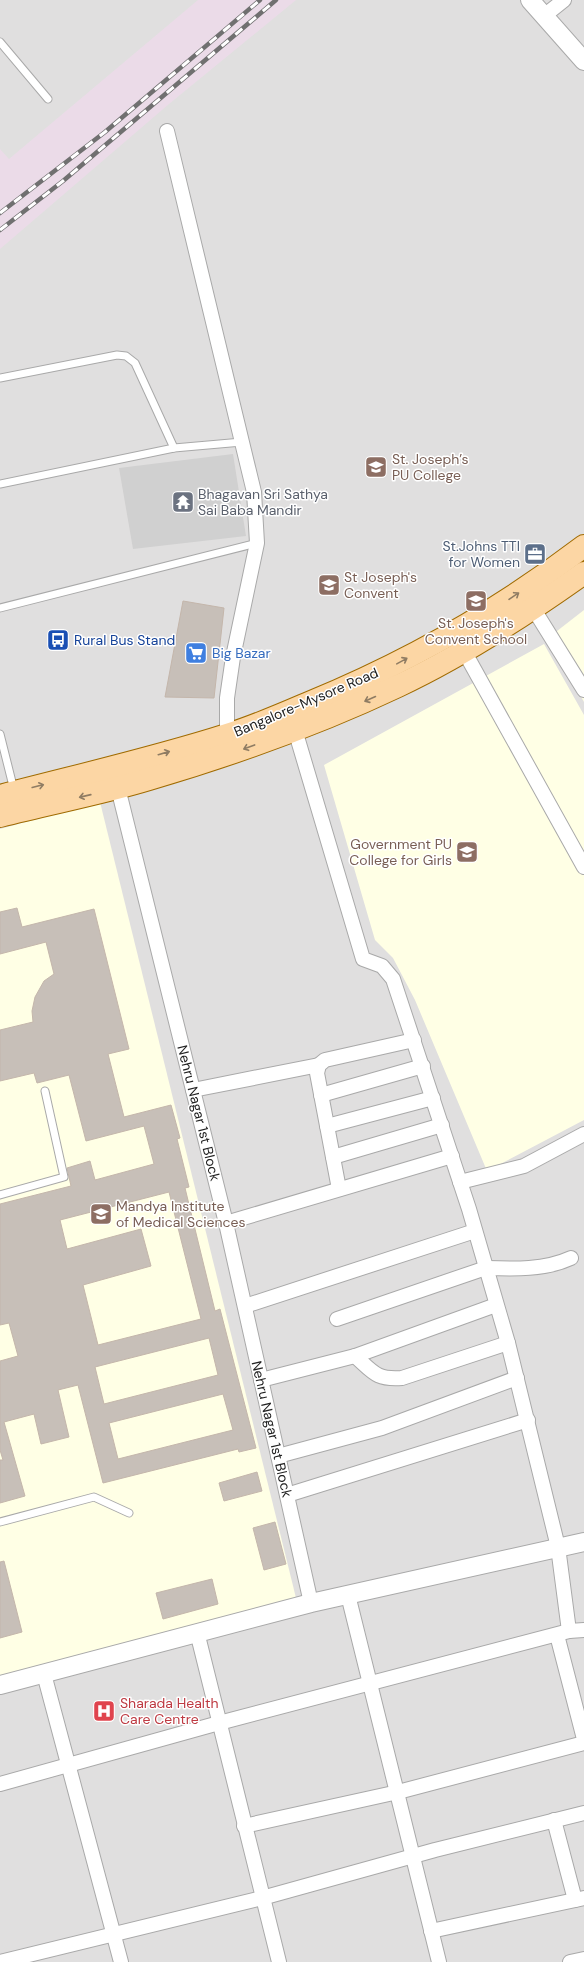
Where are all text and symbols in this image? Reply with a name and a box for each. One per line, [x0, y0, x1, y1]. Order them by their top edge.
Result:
place label: St. Joseph’s PU College [392, 450, 469, 484]
school or university icon: St. Joseph’s PU College [363, 454, 389, 480]
place label: Bhagavan Sri Sathya Sai Baba Mandir [198, 485, 328, 519]
temple icon: Bhagavan Sri Sathya Sai Baba Mandir [170, 489, 196, 515]
place label: St.Johns TTI for Women [442, 537, 520, 571]
office icon: St.Johns TTI for Women [522, 541, 548, 567]
place label: St Joseph's Convent [344, 568, 417, 602]
school or university icon: St Joseph's Convent [316, 572, 342, 598]
school or university icon: St. Joseph's Convent School [463, 588, 489, 614]
one-way arrow [509, 592, 520, 600]
place label: St. Joseph's Convent School [425, 614, 527, 648]
bus stop icon: Rural Bus Stand [45, 627, 71, 653]
place label: Rural Bus Stand [74, 631, 175, 649]
supermarket icon: Big Bazar [183, 640, 209, 666]
place label: Big Bazar [212, 644, 271, 662]
one-way arrow [396, 657, 408, 664]
street label: Bangalore-Mysore Road [231, 663, 381, 741]
one-way arrow [364, 696, 376, 703]
one-way arrow [243, 744, 256, 751]
one-way arrow [157, 749, 170, 756]
one-way arrow [31, 782, 44, 789]
one-way arrow [78, 792, 91, 800]
place label: Government PU College for Girls [349, 835, 452, 869]
school or university icon: Government PU College for Girls [454, 839, 480, 865]
street label: Nehru Nagar 1st Block [173, 1043, 225, 1183]
place label: Mandya Institute of Medical Sciences [116, 1197, 246, 1231]
school or university icon: Mandya Institute of Medical Sciences [88, 1201, 114, 1227]
street label: Nehru Nagar 1st Block [248, 1359, 296, 1499]
place label: Sharada Health Care Centre [120, 1694, 218, 1728]
hospital icon: Sharada Health Care Centre [91, 1698, 117, 1724]

